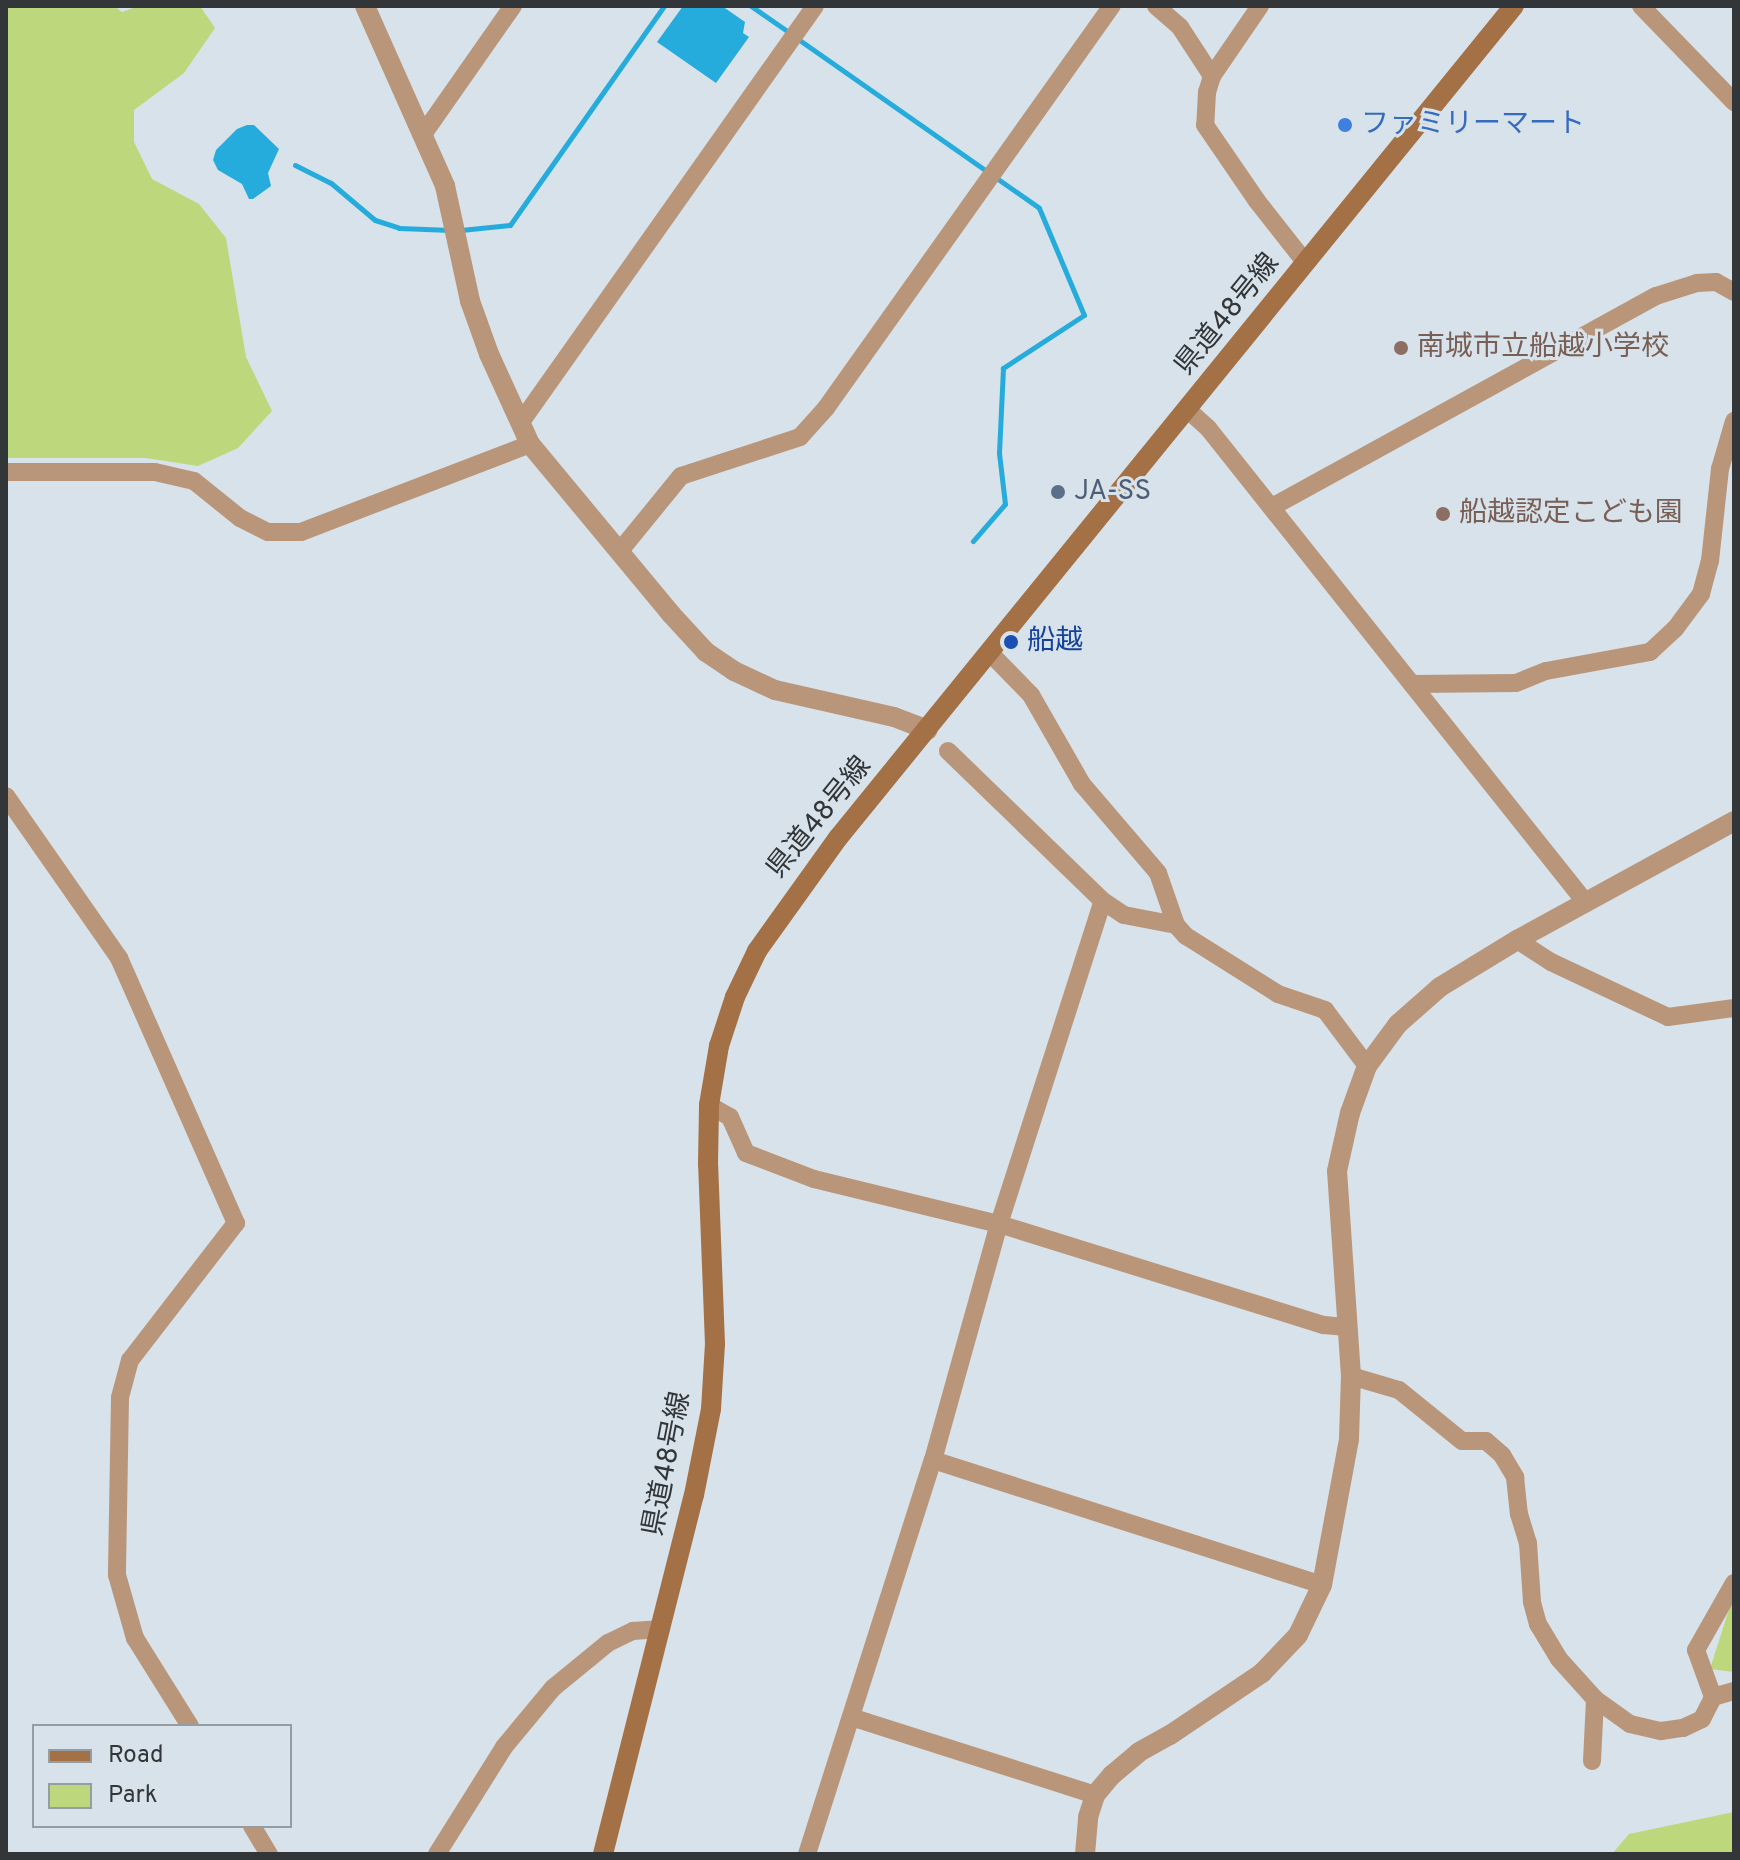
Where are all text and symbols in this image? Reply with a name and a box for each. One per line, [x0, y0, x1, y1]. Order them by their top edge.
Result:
place label: ファミリーマート [1361, 108, 1585, 142]
marker: ファミリーマート [1336, 116, 1354, 134]
street label: 県道48号線 [1169, 248, 1287, 382]
place label: 南城市立船越小学校 [1417, 331, 1669, 365]
marker: 南城市立船越小学校 [1392, 339, 1410, 357]
place label: JA-SS [1074, 475, 1151, 509]
marker: JA-SS [1049, 483, 1067, 501]
place label: 船越認定こども園 [1459, 497, 1683, 531]
marker: 船越認定こども園 [1434, 505, 1452, 523]
place label: 船越 [1027, 625, 1083, 659]
marker: 船越 [1002, 633, 1020, 651]
street label: 県道48号線 [761, 751, 879, 885]
street label: 県道48号線 [638, 1389, 698, 1539]
legend [32, 1724, 292, 1828]
text: Road [108, 1741, 164, 1771]
text: Park [108, 1781, 158, 1811]

